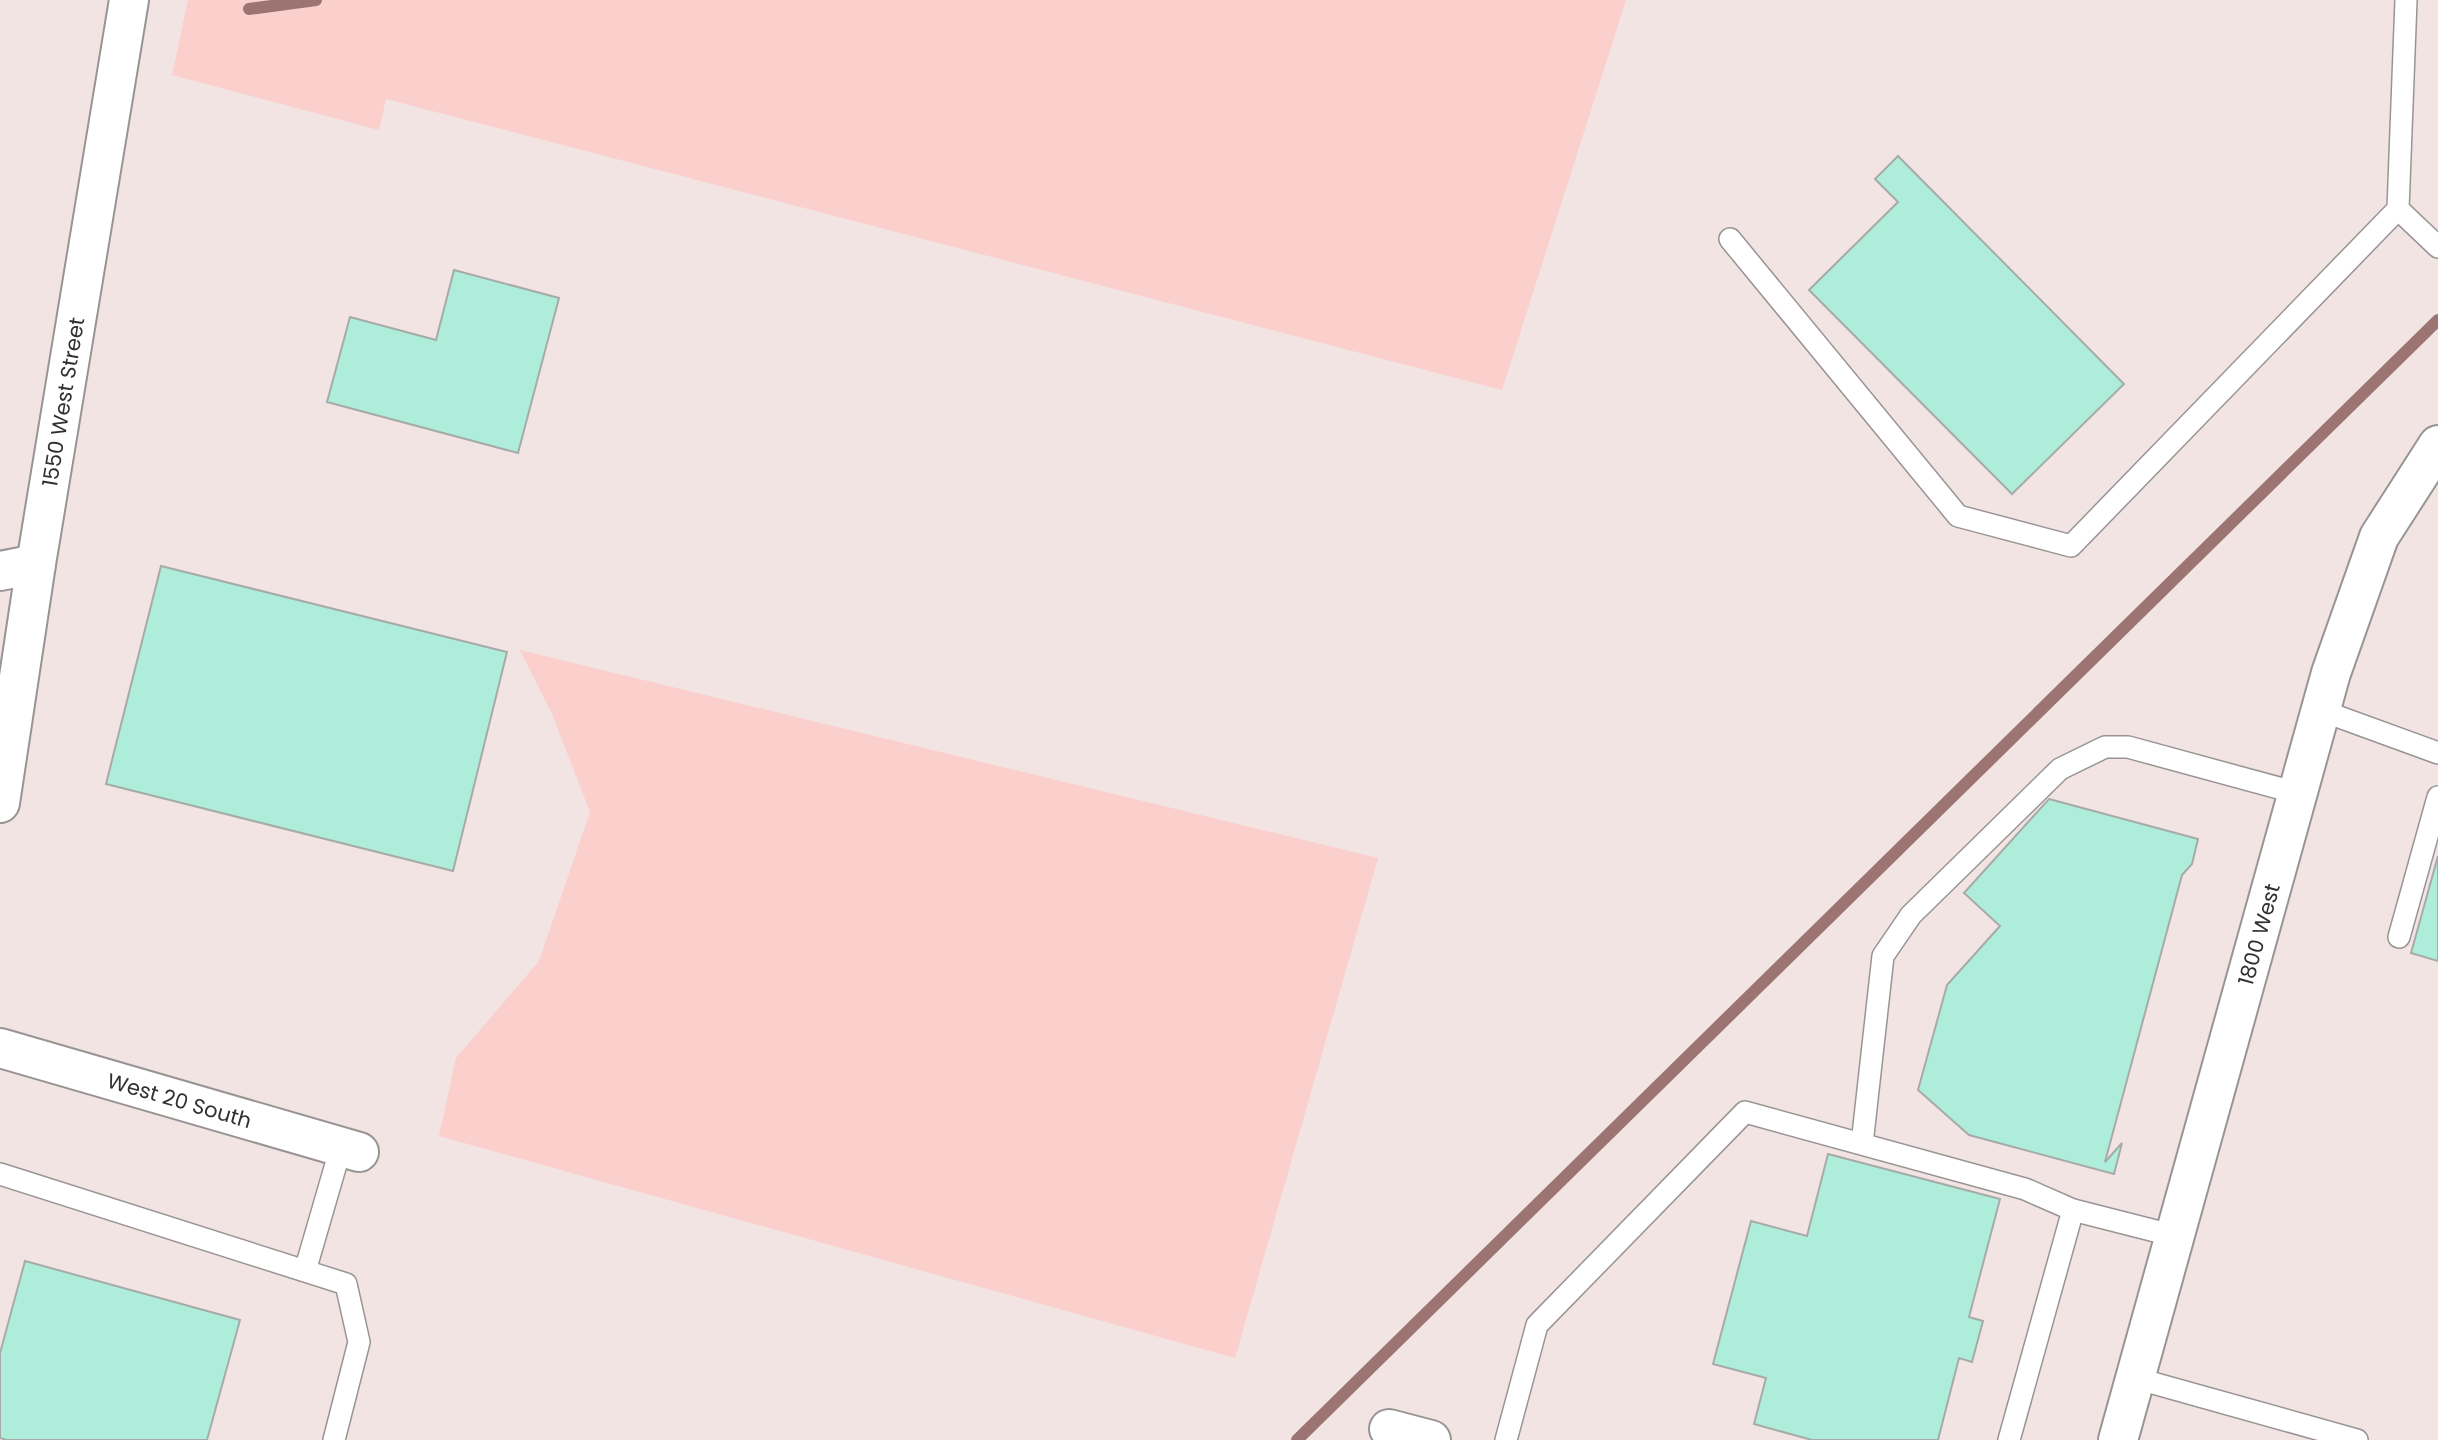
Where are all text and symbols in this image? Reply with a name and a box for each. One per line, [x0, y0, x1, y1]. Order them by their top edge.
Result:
street label: 1550 West Street [34, 315, 91, 489]
street label: 1800 West [2231, 880, 2286, 988]
street label: West 20 South [104, 1065, 255, 1135]

